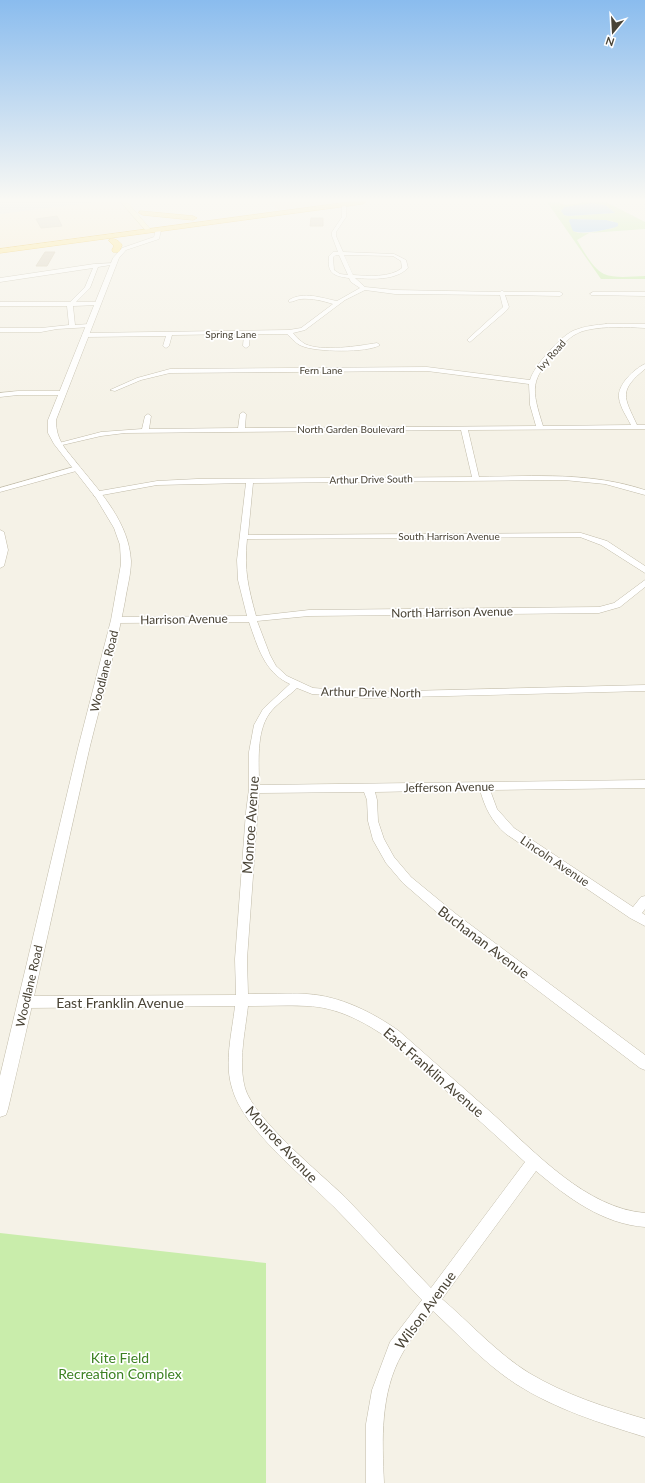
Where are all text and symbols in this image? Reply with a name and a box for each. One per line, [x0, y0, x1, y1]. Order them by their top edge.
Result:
north arrow [593, 12, 633, 52]
text: N [604, 34, 616, 49]
street label: Spring Lane [205, 328, 257, 340]
street label: Ivy Road [534, 337, 568, 373]
street label: Fern Lane [299, 364, 343, 376]
street label: North Garden Boulevard [297, 423, 405, 435]
street label: Arthur Drive South [329, 472, 413, 486]
street label: South Harrison Avenue [398, 530, 500, 542]
street label: North Harrison Avenue [391, 603, 513, 621]
street label: Harrison Avenue [140, 611, 228, 627]
street label: Woodlane Road [87, 629, 121, 713]
street label: Arthur Drive North [321, 684, 421, 700]
street label: Monroe Avenue [238, 775, 262, 875]
street label: Jefferson Avenue [404, 779, 494, 795]
street label: Lincoln Avenue [518, 832, 592, 890]
street label: Buchanan Avenue [435, 902, 533, 982]
street label: Woodlane Road [12, 944, 46, 1028]
street label: East Franklin Avenue [56, 994, 184, 1011]
street label: East Franklin Avenue [380, 1024, 488, 1120]
street label: Monroe Avenue [242, 1102, 322, 1186]
street label: Wilson Avenue [391, 1268, 459, 1352]
park label: Kite Field Recreation Complex [58, 1349, 182, 1382]

